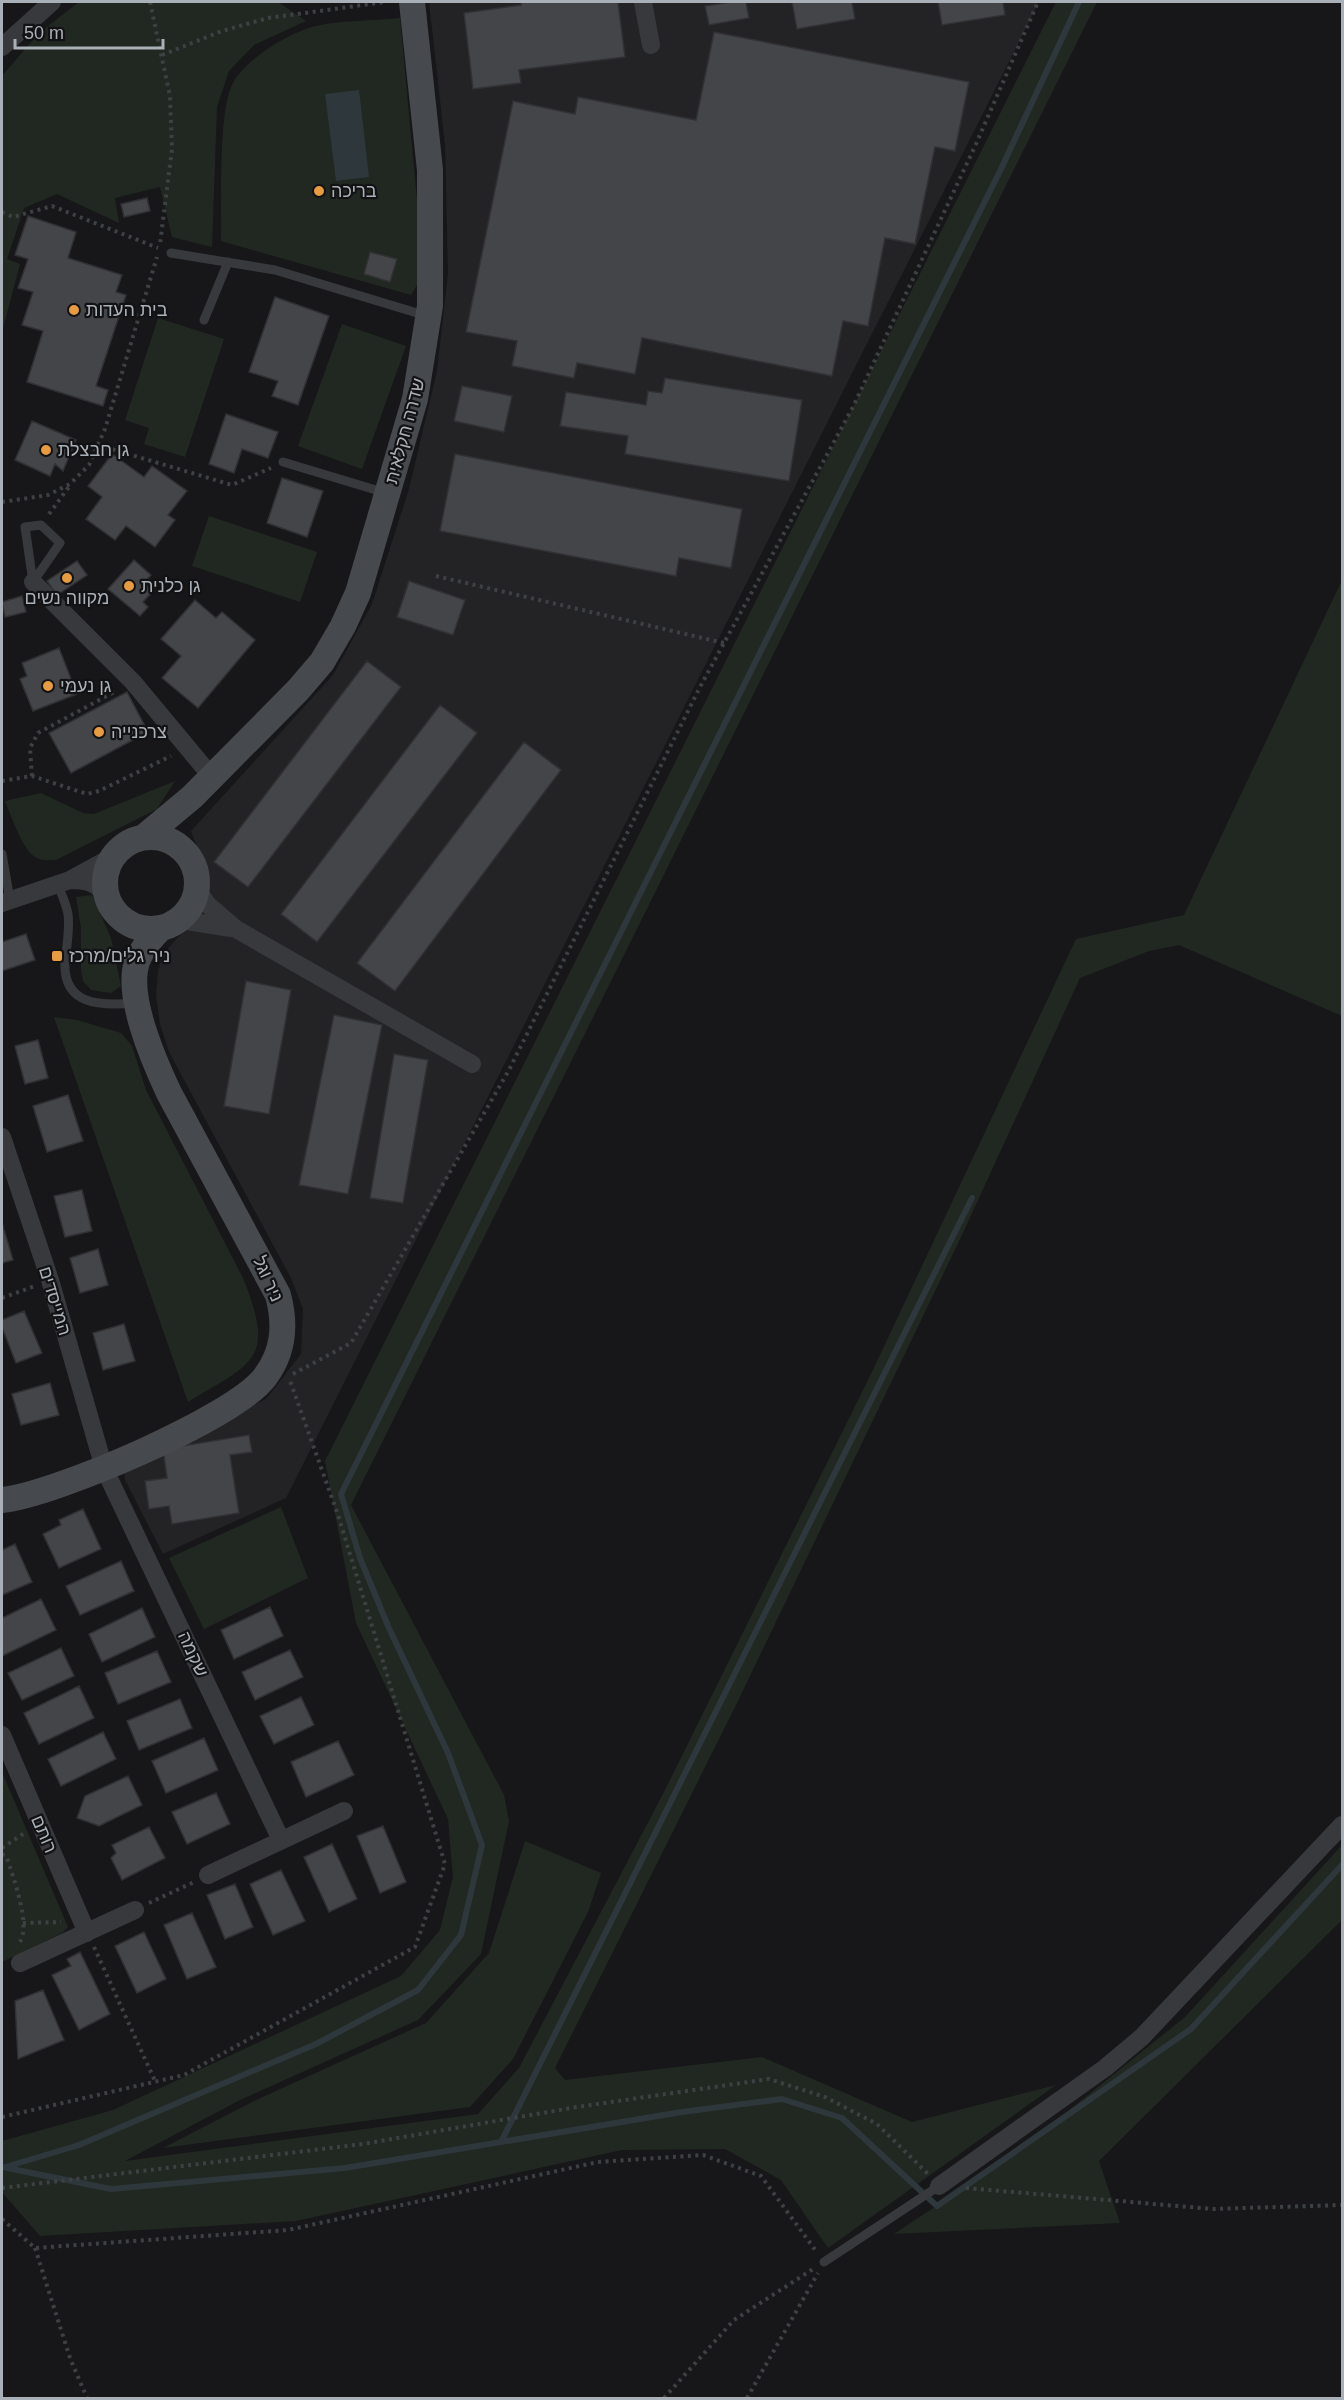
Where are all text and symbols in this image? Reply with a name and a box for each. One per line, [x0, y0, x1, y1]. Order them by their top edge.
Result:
scale bar [15, 12, 164, 50]
text: 50 m [24, 23, 64, 43]
place label: בריכה [331, 181, 377, 201]
marker: בריכה [312, 184, 326, 198]
place label: בית העדות [86, 300, 168, 320]
marker: בית העדות [67, 303, 81, 317]
street label: שדרה חקלאית [381, 376, 429, 486]
place label: גן חבצלת [58, 440, 130, 460]
marker: גן חבצלת [39, 443, 53, 457]
marker: מקווה נשים [60, 571, 74, 585]
place label: גן כלנית [141, 576, 201, 596]
marker: גן כלנית [122, 579, 136, 593]
place label: מקווה נשים [25, 588, 109, 608]
place label: גן נעמי [60, 676, 112, 696]
marker: גן נעמי [41, 679, 55, 693]
place label: צרכנייה [111, 722, 167, 742]
marker: צרכנייה [92, 725, 106, 739]
place label: ניר גלים/מרכז [69, 946, 170, 966]
marker: ניר גלים/מרכז [50, 949, 64, 963]
street label: ניר וגל [249, 1253, 287, 1305]
street label: המייסדים [35, 1264, 75, 1338]
street label: שקמה [174, 1628, 212, 1680]
street label: רותם [27, 1812, 61, 1856]

